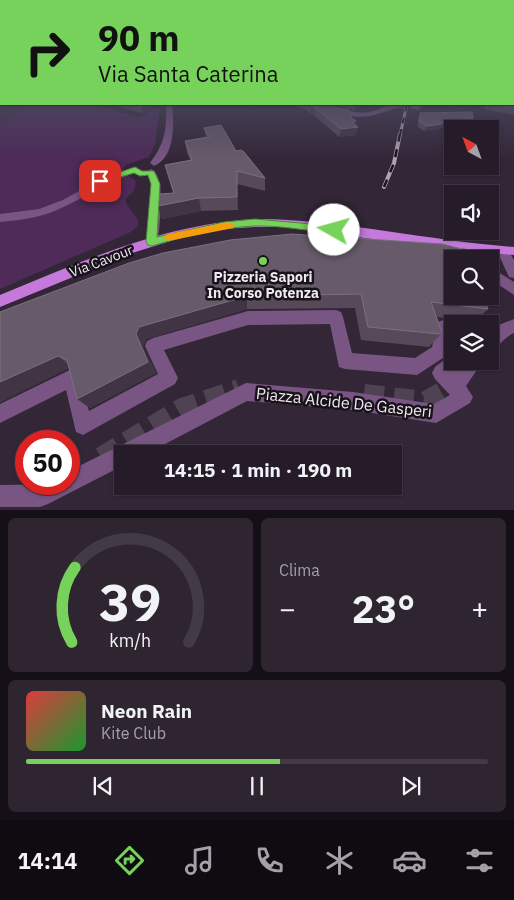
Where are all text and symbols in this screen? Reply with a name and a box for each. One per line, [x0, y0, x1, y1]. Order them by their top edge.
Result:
text: 90 m [98, 15, 180, 61]
icon: right [15, 20, 80, 85]
text: Via Santa Caterina [98, 59, 278, 88]
north arrow [444, 120, 499, 175]
map controls [444, 120, 499, 370]
pin [79, 160, 121, 202]
icon: arrive [86, 167, 114, 195]
button: sound [444, 185, 499, 240]
position arrow [307, 203, 359, 255]
street label: Via Cavour [67, 241, 135, 281]
button: search [444, 250, 499, 305]
marker: Pizzeria Sapori In Corso Potenza [257, 255, 269, 267]
place label: Pizzeria Sapori In Corso Potenza [207, 268, 319, 302]
button: layers [444, 315, 499, 370]
street label: Piazza Alcide De Gasperi [255, 383, 433, 421]
speed limit sign: 50 [15, 430, 80, 495]
text: 14:15 · 1 min · 190 m [164, 458, 352, 482]
text: Clima [279, 560, 320, 580]
text: 39 [99, 568, 162, 635]
text: 23° [352, 584, 415, 633]
text: − [279, 590, 296, 627]
text: + [471, 590, 488, 627]
text: km/h [110, 629, 152, 652]
text: Neon Rain [101, 699, 192, 723]
text: Kite Club [101, 723, 166, 743]
icon: previous [89, 772, 117, 800]
icon: pause [243, 772, 271, 800]
icon: next [397, 772, 425, 800]
icon: directions [112, 843, 147, 878]
icon: music [182, 843, 217, 878]
icon: phone [252, 843, 287, 878]
icon: climate [322, 843, 357, 878]
icon: car [392, 843, 427, 878]
icon: filters [462, 843, 497, 878]
text: 14:14 [17, 846, 77, 875]

